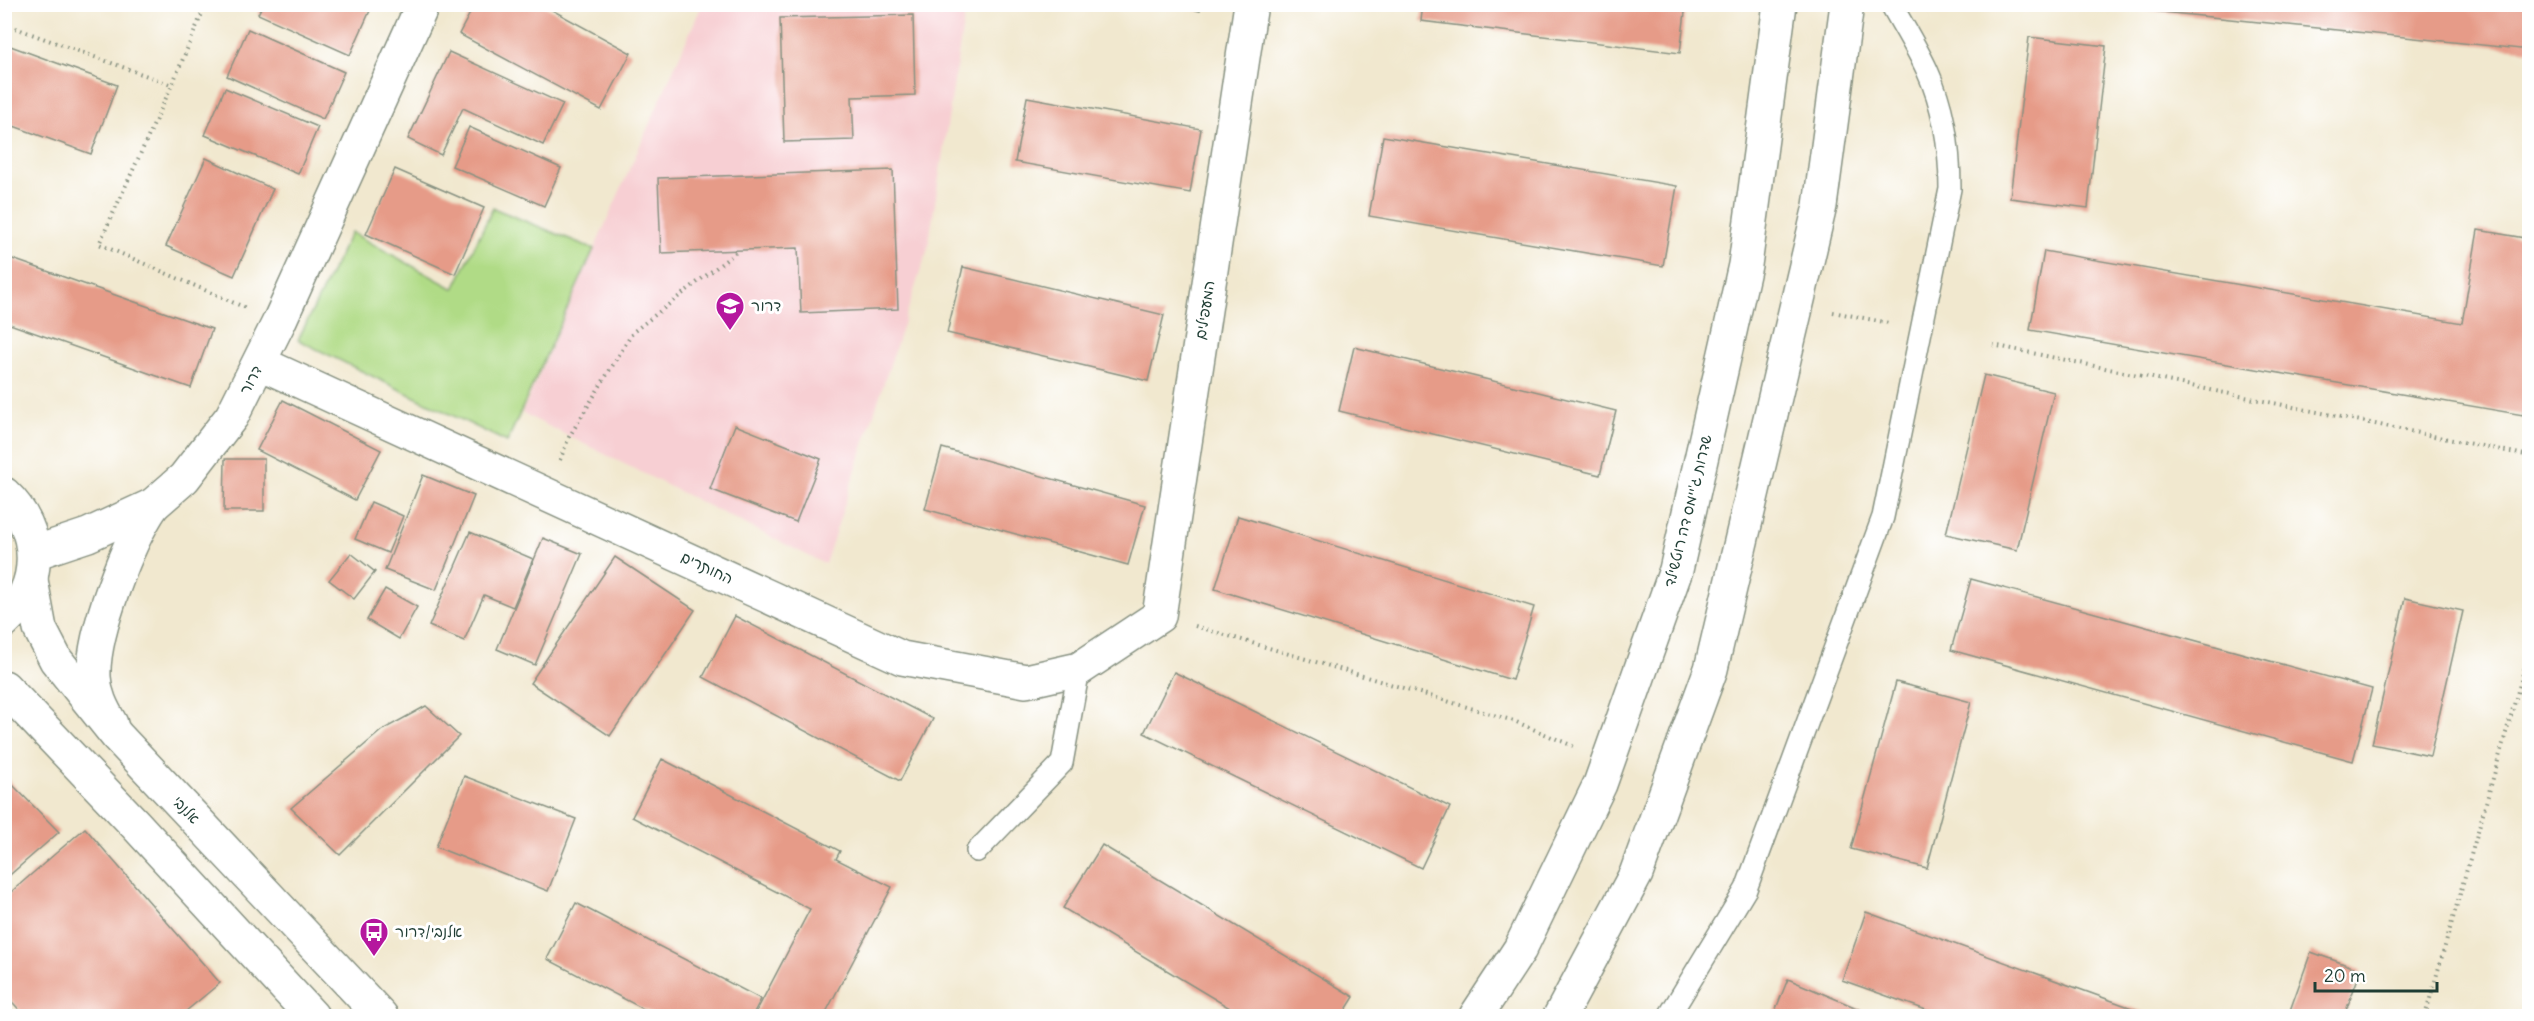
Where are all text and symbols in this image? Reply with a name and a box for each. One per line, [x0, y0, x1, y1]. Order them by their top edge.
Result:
street label: המעפילים [1190, 279, 1219, 341]
school or university icon: דרור [714, 290, 746, 332]
place label: דרור [751, 296, 781, 315]
street label: דרור [235, 362, 266, 398]
street label: שדרות ג'יימס דה רוטשילד [1659, 433, 1716, 589]
street label: החותרים [678, 547, 736, 588]
street label: אלנבי [169, 792, 204, 828]
bus stop icon: אלנבי/דרור [358, 916, 390, 958]
place label: אלנבי/דרור [395, 922, 462, 941]
scale bar [2315, 955, 2436, 993]
text: 20 m [2324, 964, 2366, 987]

